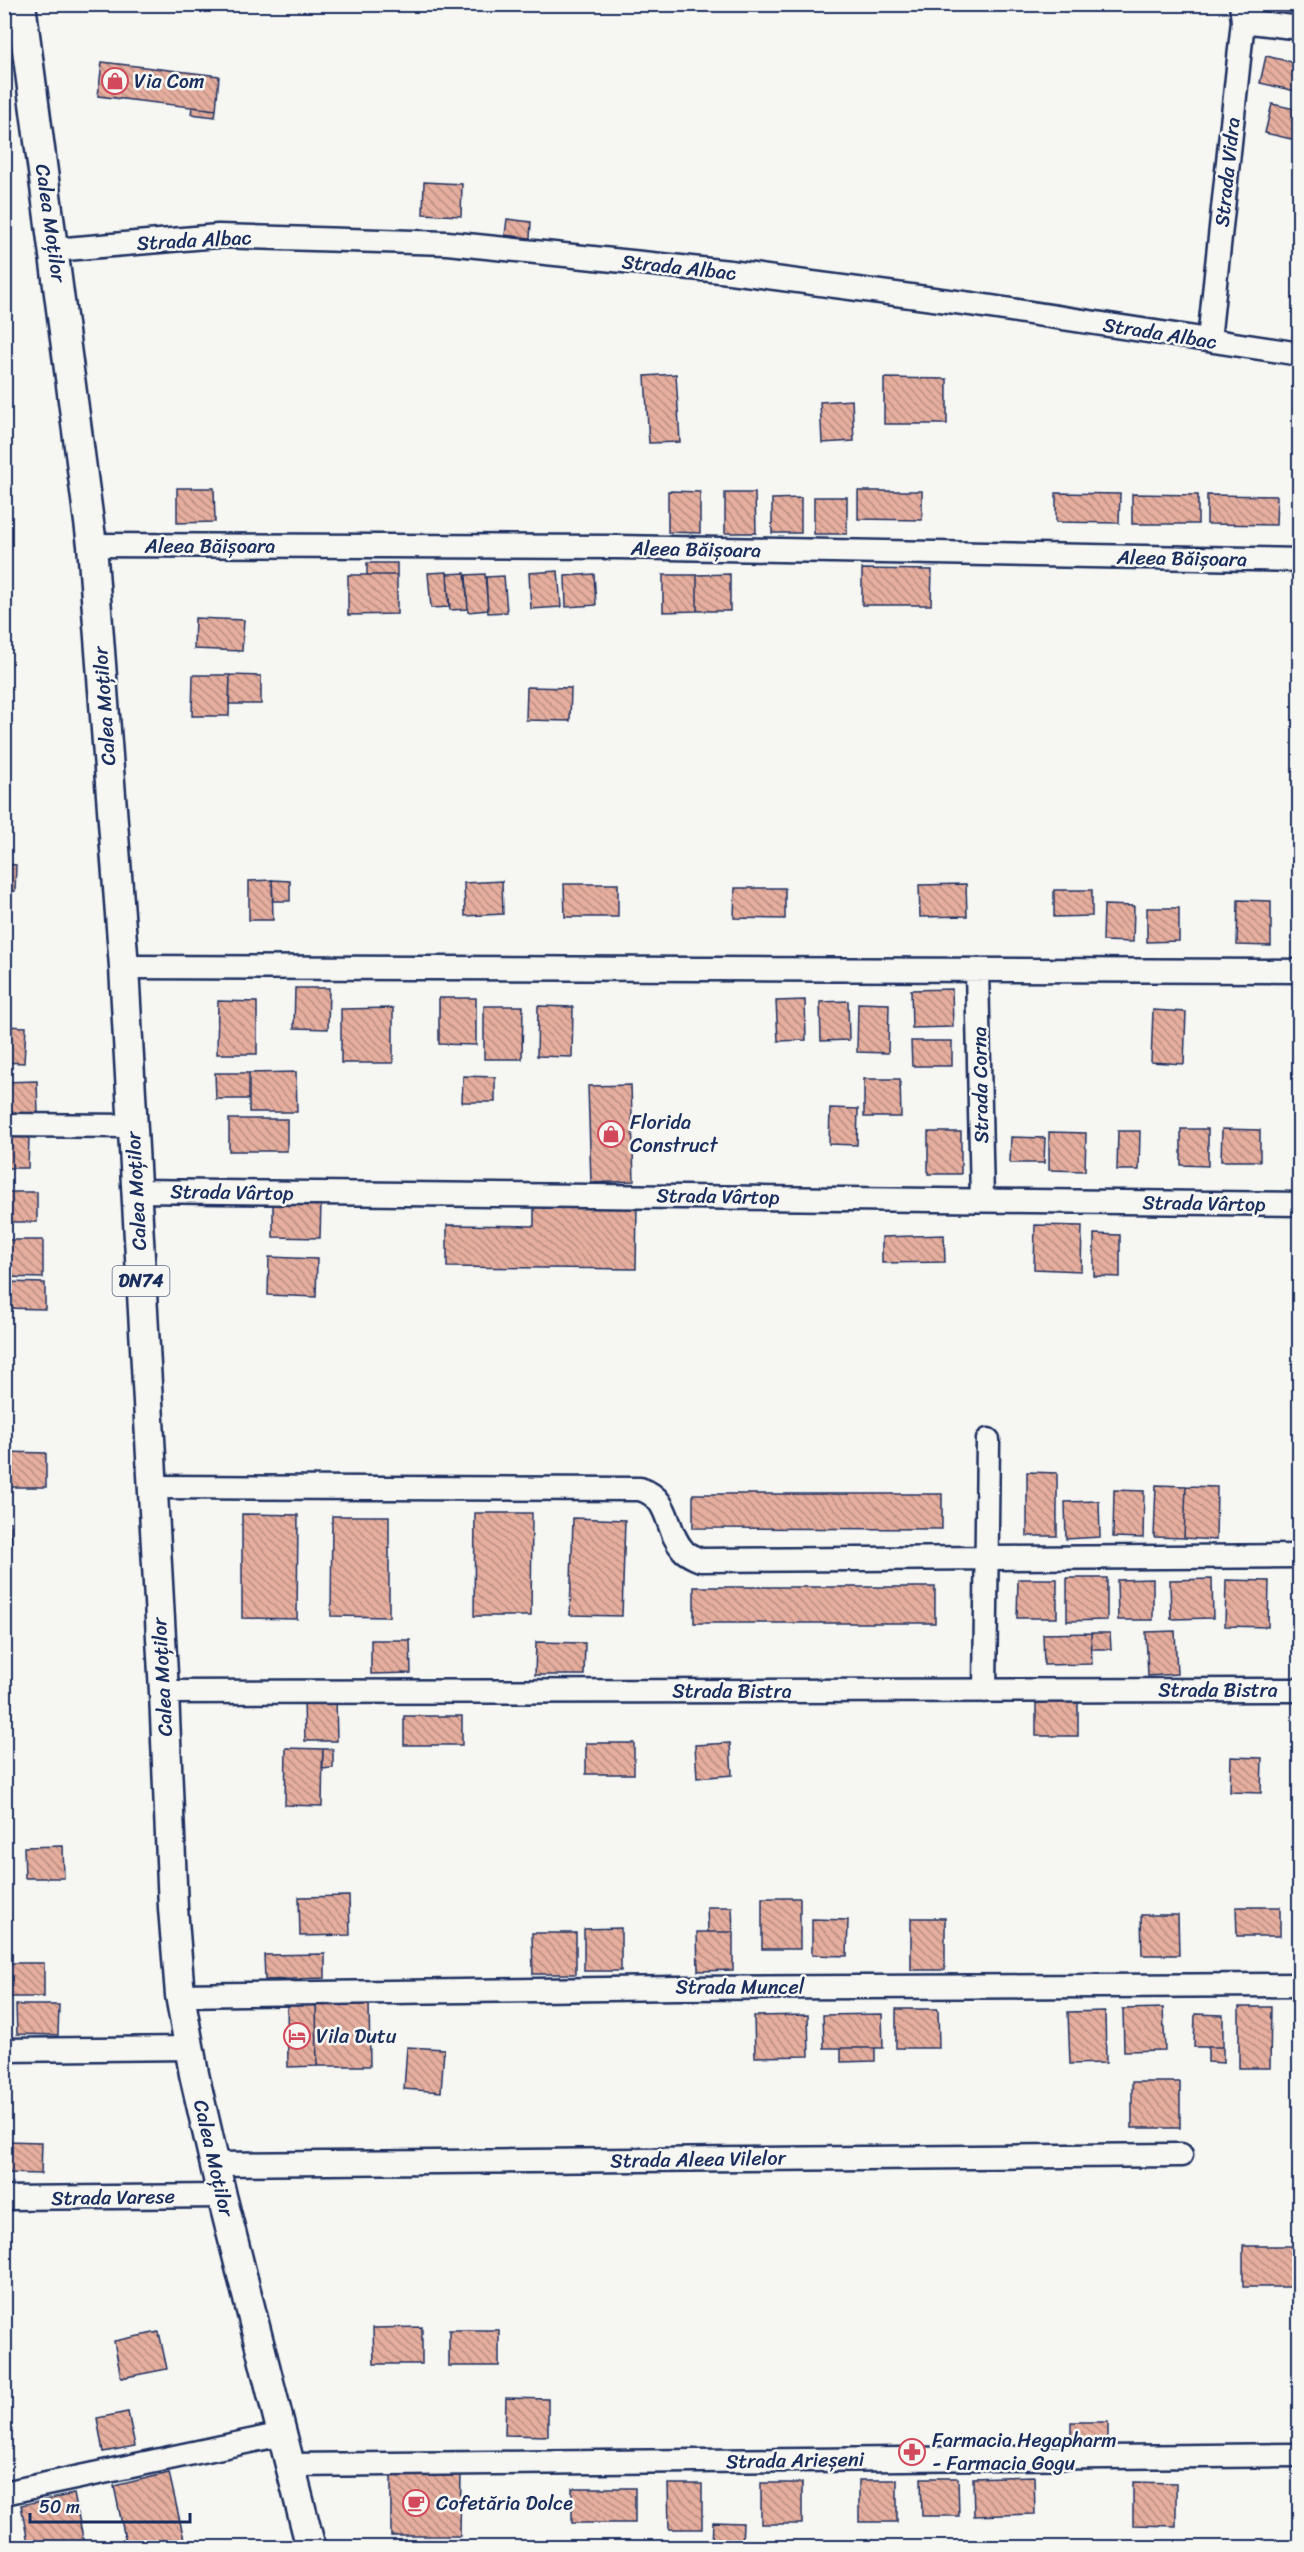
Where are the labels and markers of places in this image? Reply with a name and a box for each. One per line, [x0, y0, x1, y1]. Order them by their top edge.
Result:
place label: Via Com [134, 64, 204, 99]
shop icon: Via Com [100, 66, 130, 96]
place label: Florida Construct [630, 1105, 719, 1163]
shop icon: Florida Construct [596, 1119, 626, 1149]
place label: Vila Dutu [316, 2019, 397, 2054]
hotel icon: Vila Dutu [282, 2021, 312, 2051]
place label: Farmacia Hegapharm - Farmacia Gogu [932, 2423, 1117, 2481]
pharmacy icon: Farmacia Hegapharm - Farmacia Gogu [897, 2437, 927, 2467]
place label: Cofetăria Dolce [436, 2486, 573, 2521]
cafe icon: Cofetăria Dolce [401, 2488, 431, 2518]

